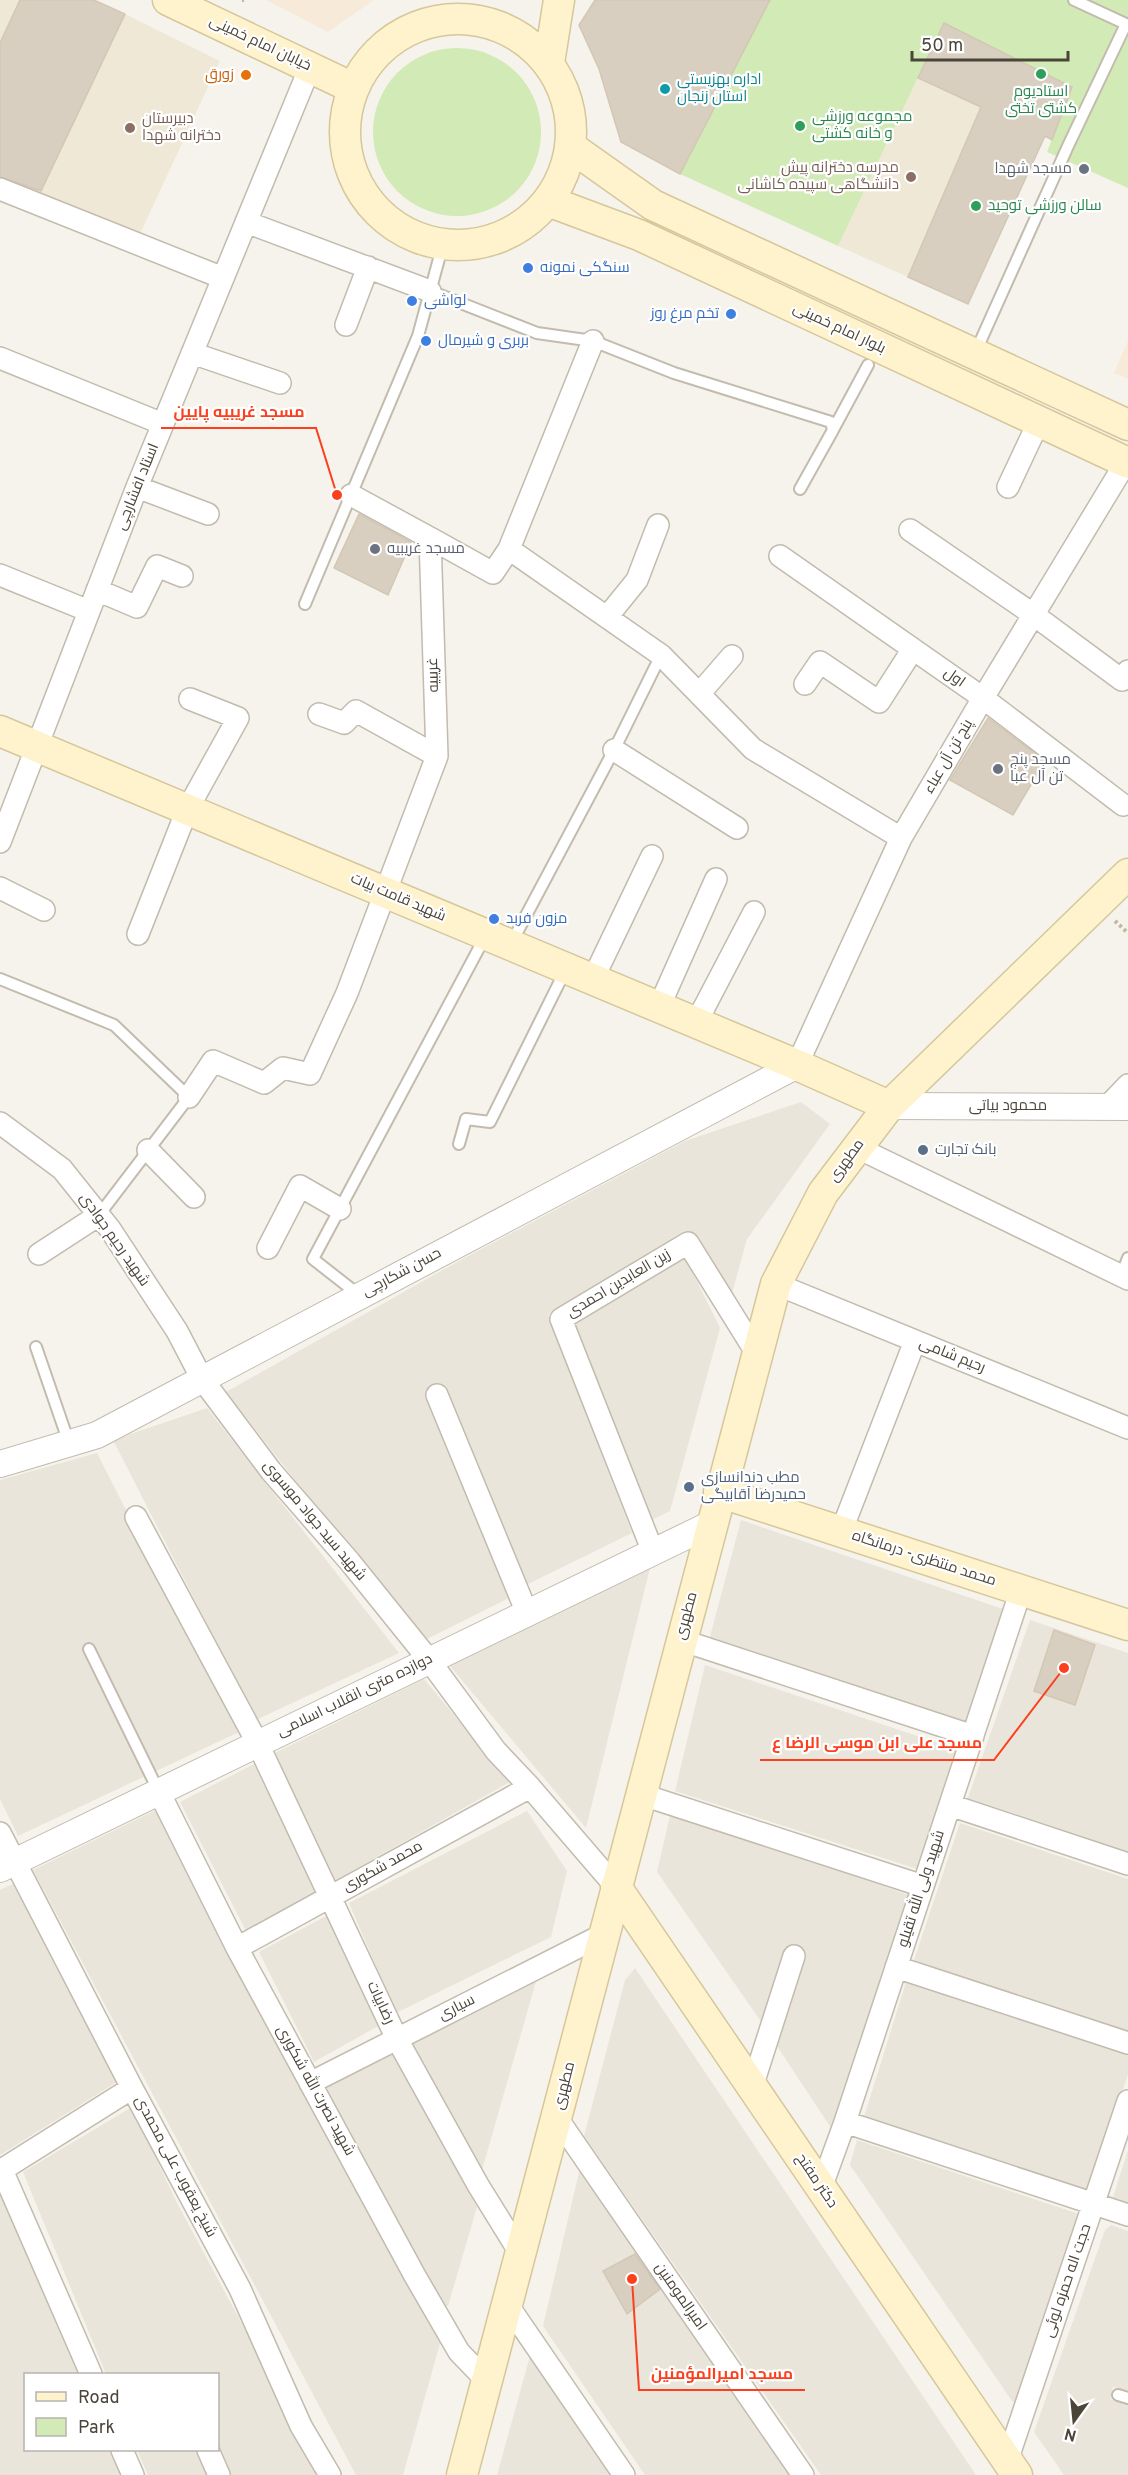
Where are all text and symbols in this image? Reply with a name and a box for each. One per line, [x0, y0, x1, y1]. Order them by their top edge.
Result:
street label: خیابان امام خمینی [206, 12, 314, 76]
scale bar [912, 24, 1068, 62]
text: 50 m [921, 35, 963, 58]
place label: زورق [205, 66, 234, 85]
marker: استادیوم کشتى تختى [1034, 67, 1048, 81]
marker: زورق [239, 68, 253, 82]
place label: اداره بهزیستی استان زنجان [677, 71, 762, 107]
marker: اداره بهزیستی استان زنجان [658, 82, 672, 96]
place label: استادیوم کشتى تختى [1005, 83, 1077, 119]
place label: مجموعه ورزشی و خانه کشتی [812, 108, 912, 144]
place label: دبیرستان دخترانه شهدا [142, 110, 221, 146]
marker: مجموعه ورزشی و خانه کشتی [793, 119, 807, 133]
marker: دبیرستان دخترانه شهدا [123, 121, 137, 135]
place label: مدرسه دخترانه پیش دانشگاهی سپیده کاشانی [738, 159, 899, 195]
place label: مسجد شهدا [995, 160, 1072, 179]
marker: مسجد شهدا [1077, 162, 1091, 176]
marker: مدرسه دخترانه پیش دانشگاهی سپیده کاشانی [904, 170, 918, 184]
place label: سالن ورزشی توحید [988, 197, 1102, 216]
marker: سالن ورزشی توحید [969, 199, 983, 213]
place label: سنگکی نمونه [540, 259, 630, 278]
marker: سنگکی نمونه [521, 261, 535, 275]
place label: لواشی [424, 292, 467, 311]
marker: لواشی [405, 294, 419, 308]
street label: بلوار امام خمینی [790, 299, 888, 359]
place label: تخم مرغ روز [650, 305, 719, 324]
marker: تخم مرغ روز [724, 307, 738, 321]
place label: بربری و شیرمال [438, 332, 529, 351]
marker: بربری و شیرمال [419, 334, 433, 348]
callout: مسجد غریبیه پایین [161, 394, 316, 428]
text: مسجد غریبیه پایین [174, 403, 304, 423]
street label: استاد افشارچی [112, 441, 164, 533]
place label: مسجد غریبیه [387, 540, 465, 559]
marker: مسجد غریبیه [368, 542, 382, 556]
street label: غریبیه [424, 657, 444, 693]
street label: اول [939, 664, 969, 692]
street label: پنج تن آل عباء [920, 716, 978, 798]
place label: مسجد پنج تن آل عبا [1010, 751, 1071, 787]
marker: مسجد پنج تن آل عبا [991, 762, 1005, 776]
street label: شهید قامت بیات [347, 869, 449, 927]
place label: مزون فربد [506, 910, 567, 929]
marker: مزون فربد [487, 912, 501, 926]
street label: محمود بیاتی [969, 1097, 1047, 1116]
street label: مطهری [825, 1136, 869, 1186]
place label: بانک تجارت [935, 1141, 997, 1160]
marker: بانک تجارت [916, 1143, 930, 1157]
street label: شهید رحیم جوادی [75, 1189, 153, 1291]
street label: حسن شکارچی [359, 1244, 445, 1302]
street label: زین العابدین احمدی [563, 1245, 675, 1323]
street label: رحیم شامی [916, 1334, 988, 1378]
street label: شهید سید جواد موسوی [258, 1457, 370, 1585]
place label: مطب دندانسازی حمیدرضا آقابیگی [701, 1469, 806, 1505]
marker: مطب دندانسازی حمیدرضا آقابیگی [682, 1480, 696, 1494]
street label: محمد منتظری- درمانگاه [849, 1527, 999, 1591]
street label: مطهری [672, 1590, 702, 1642]
street label: دوازده متری انقلاب اسلامی [274, 1650, 436, 1742]
callout: مسجد علی ابن موسی الرضا ع [760, 1726, 994, 1760]
text: مسجد علی ابن موسی الرضا ع [772, 1734, 982, 1754]
street label: شهید ولی الله تقیلو [892, 1827, 950, 1950]
street label: محمد شکوری [340, 1837, 426, 1897]
street label: رضابیات [362, 1978, 398, 2028]
street label: سیاری [435, 1991, 479, 2025]
street label: شهید نصرت الله شکوری [271, 2022, 360, 2160]
street label: مطهری [550, 2060, 580, 2112]
street label: شیخ یعقوب علی محمدی [130, 2093, 220, 2241]
street label: دکتر مفتح [791, 2150, 841, 2212]
street label: حجت اله حمزه لوئی [1040, 2222, 1096, 2340]
street label: امیرالمومنین [650, 2259, 710, 2335]
callout: مسجد امیرالمؤمنین [639, 2356, 805, 2390]
text: مسجد امیرالمؤمنین [651, 2365, 793, 2385]
legend [24, 2373, 219, 2451]
text: Road [78, 2387, 120, 2410]
north arrow [1044, 2391, 1104, 2451]
text: Park [78, 2417, 115, 2440]
text: N [1062, 2422, 1079, 2445]

